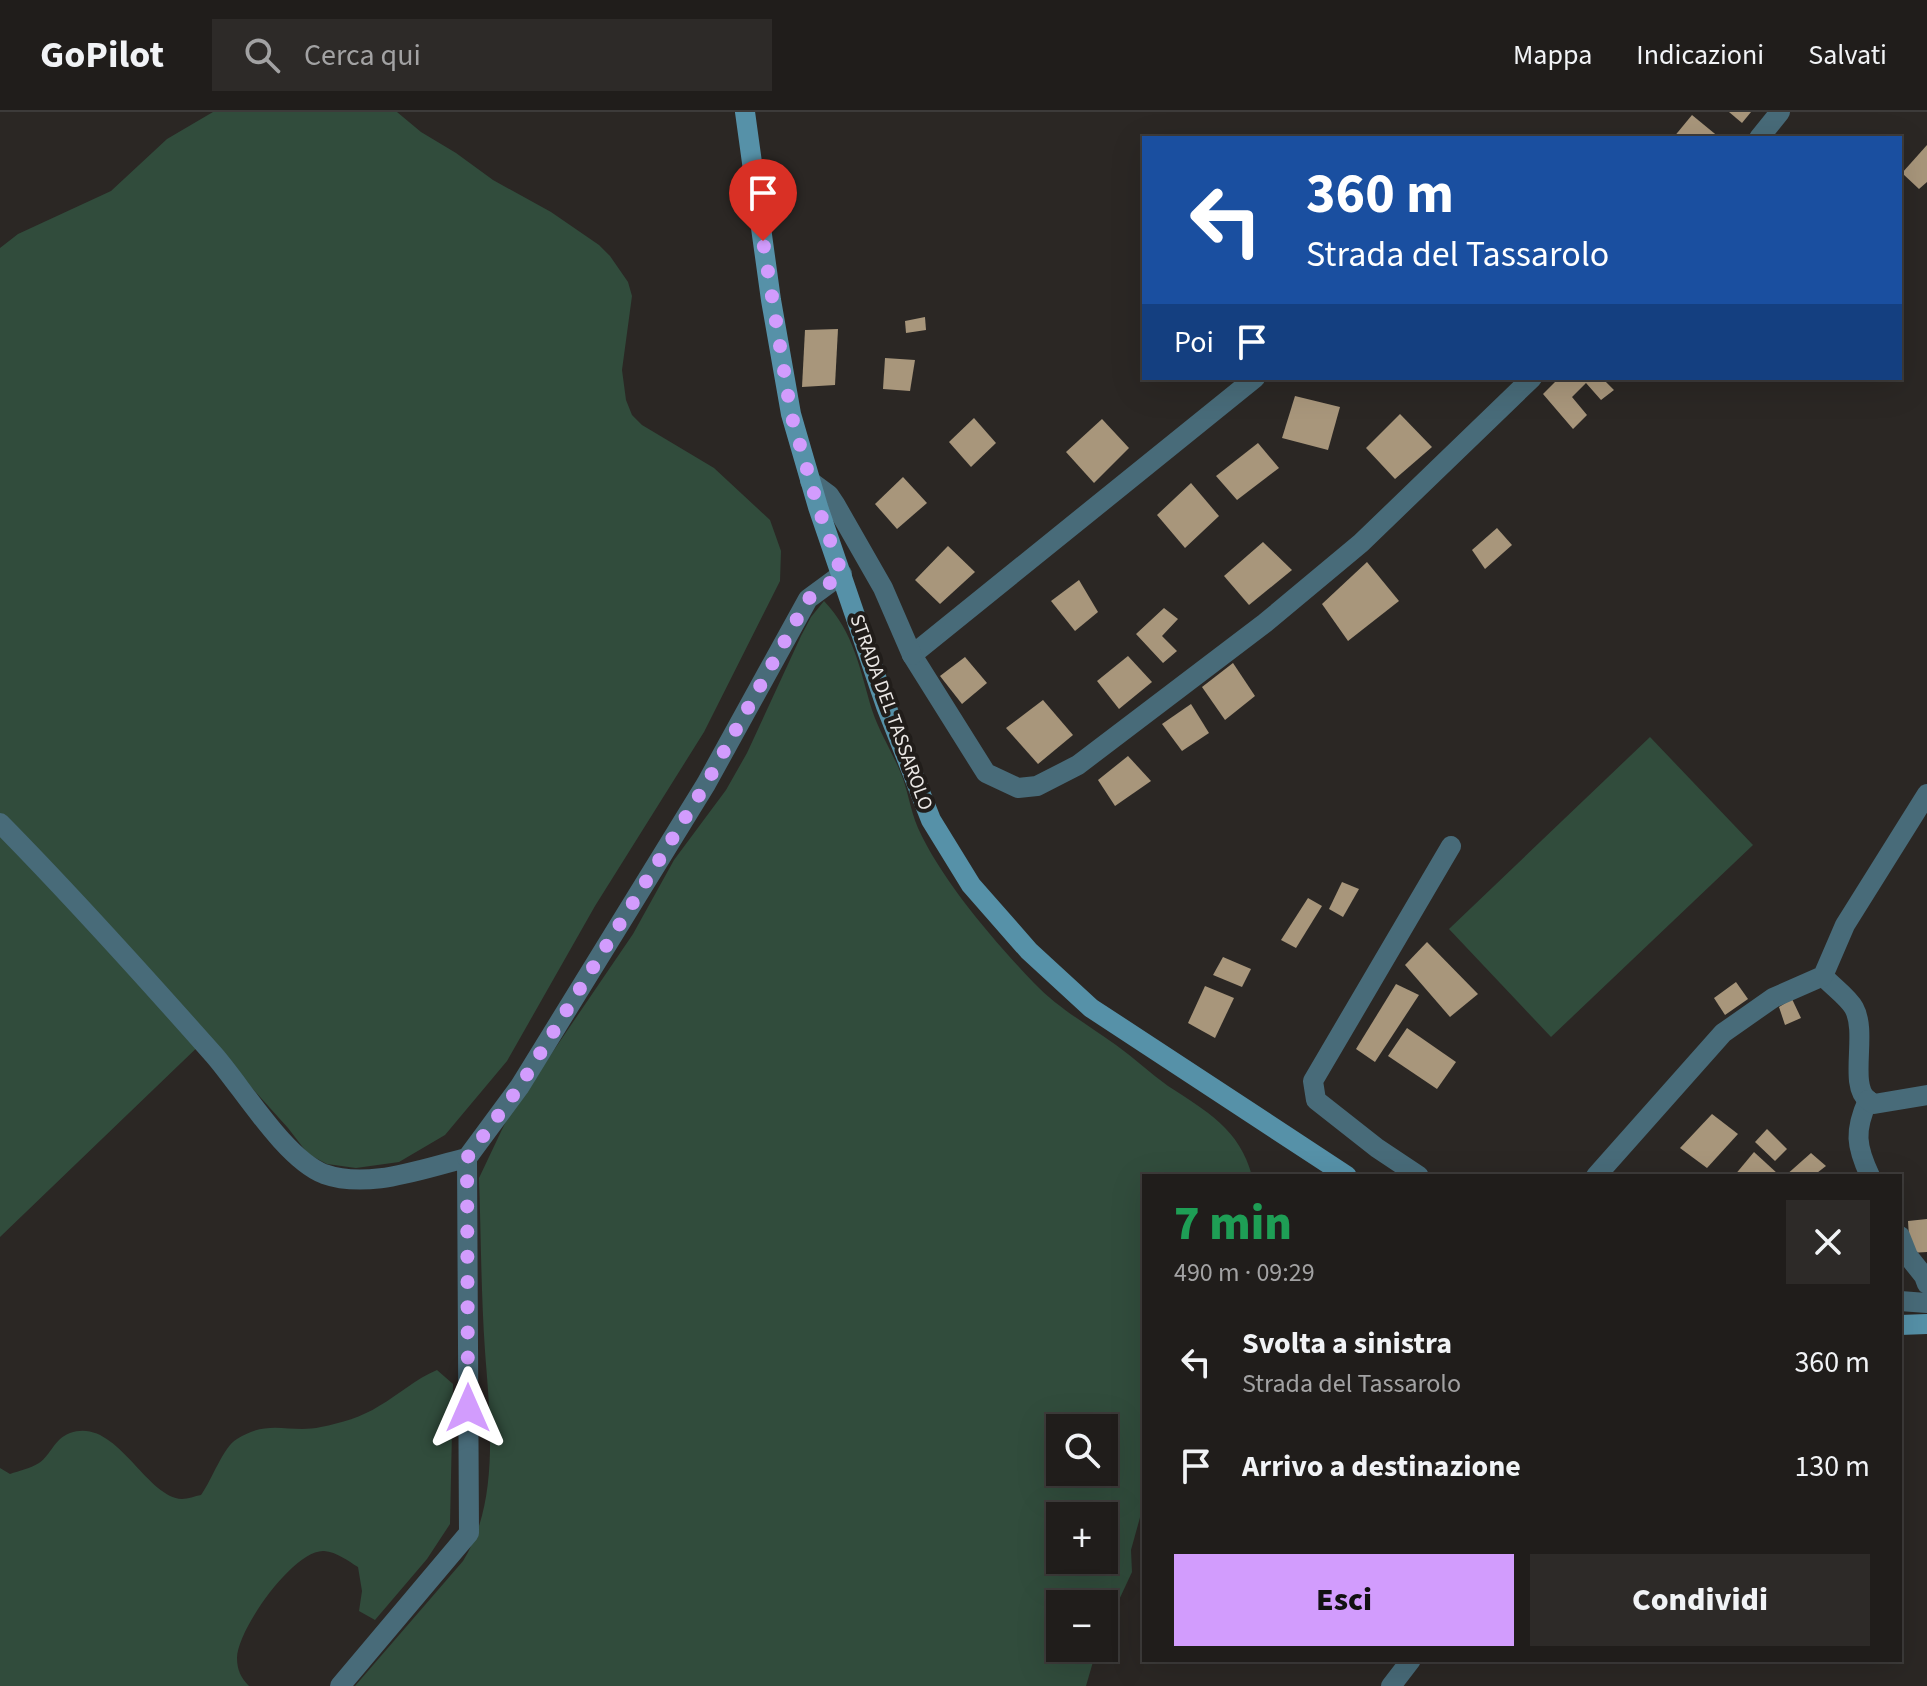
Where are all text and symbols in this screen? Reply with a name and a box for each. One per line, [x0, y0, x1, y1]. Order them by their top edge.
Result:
search box [212, 19, 772, 91]
text: GoPilot [40, 28, 164, 82]
icon: search [240, 33, 284, 77]
text: Cerca qui [304, 34, 421, 77]
text: Mappa [1513, 35, 1592, 75]
text: Indicazioni [1636, 35, 1764, 75]
text: Salvati [1808, 35, 1887, 75]
text: 360 m [1306, 155, 1454, 234]
pin [729, 159, 797, 241]
icon: left [1174, 168, 1278, 272]
icon: arrive [741, 171, 785, 215]
text: Strada del Tassarolo [1306, 229, 1609, 280]
icon: arrive [1230, 320, 1274, 364]
text: Poi [1174, 321, 1214, 364]
street label: STRADA DEL TASSAROLO [843, 611, 940, 814]
text: 7 min [1174, 1190, 1292, 1258]
button: close [1786, 1200, 1870, 1284]
text: 490 m · 09:29 [1174, 1254, 1315, 1291]
text: Svolta a sinistra [1242, 1322, 1452, 1365]
icon: left [1174, 1340, 1218, 1384]
text: 360 m [1794, 1341, 1870, 1384]
text: Strada del Tassarolo [1242, 1365, 1461, 1402]
position arrow [426, 1366, 510, 1450]
map controls [1046, 1414, 1118, 1662]
button: search [1046, 1414, 1118, 1486]
icon: arrive [1174, 1444, 1218, 1488]
text: Arrivo a destinazione [1242, 1445, 1521, 1488]
text: 130 m [1794, 1445, 1870, 1488]
button: + [1046, 1502, 1118, 1574]
button: Esci [1174, 1554, 1514, 1646]
button: Condividi [1530, 1554, 1870, 1646]
button: − [1046, 1590, 1118, 1662]

